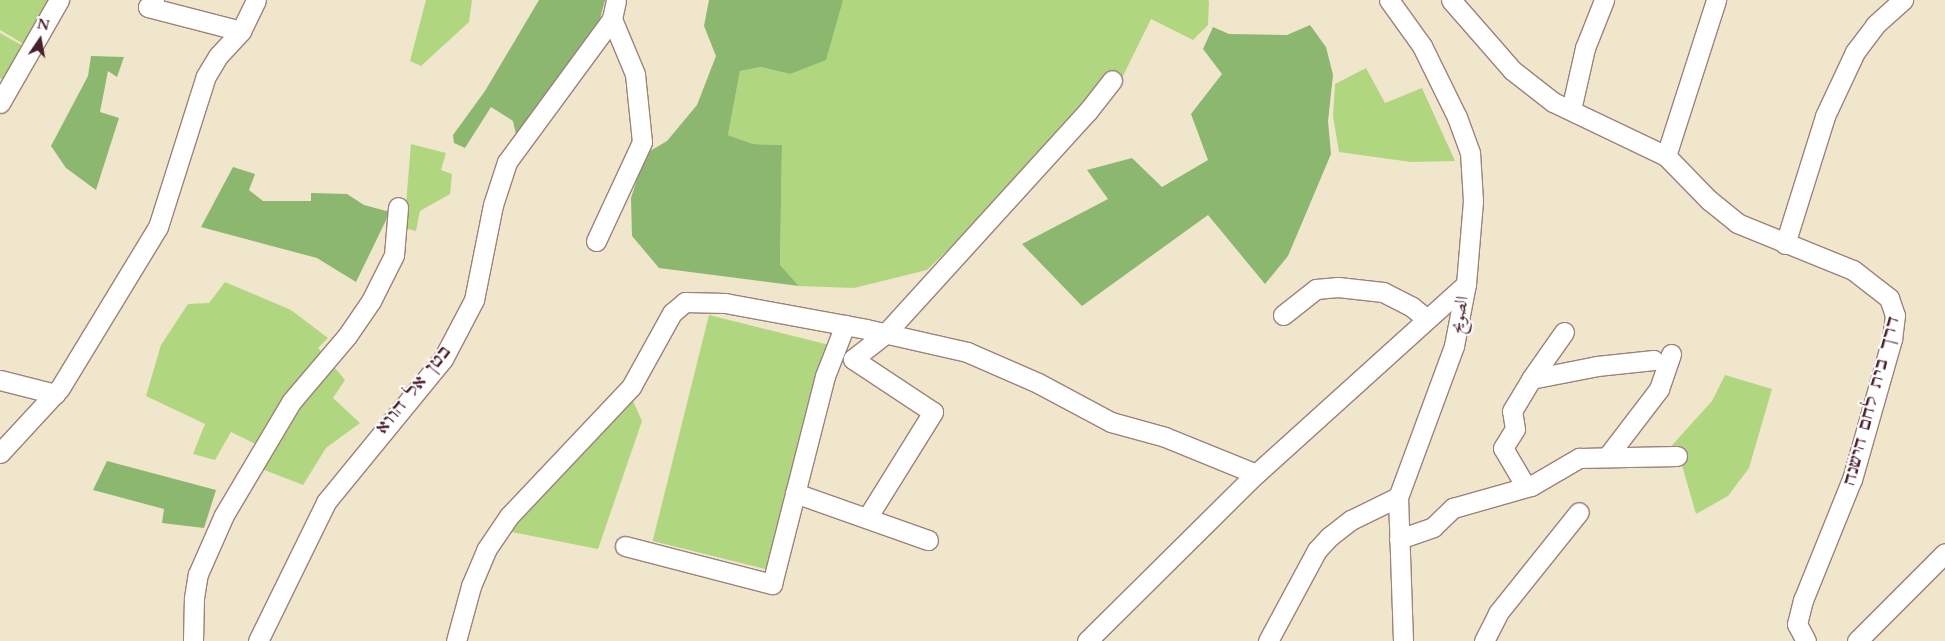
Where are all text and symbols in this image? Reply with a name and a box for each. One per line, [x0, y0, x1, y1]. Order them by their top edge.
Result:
text: N [35, 14, 51, 35]
north arrow [15, 15, 65, 65]
street label: الصويح [1446, 294, 1474, 336]
street label: דרך בית לחם הישנה [1841, 320, 1903, 482]
street label: בטן אל הווא [374, 344, 454, 436]

